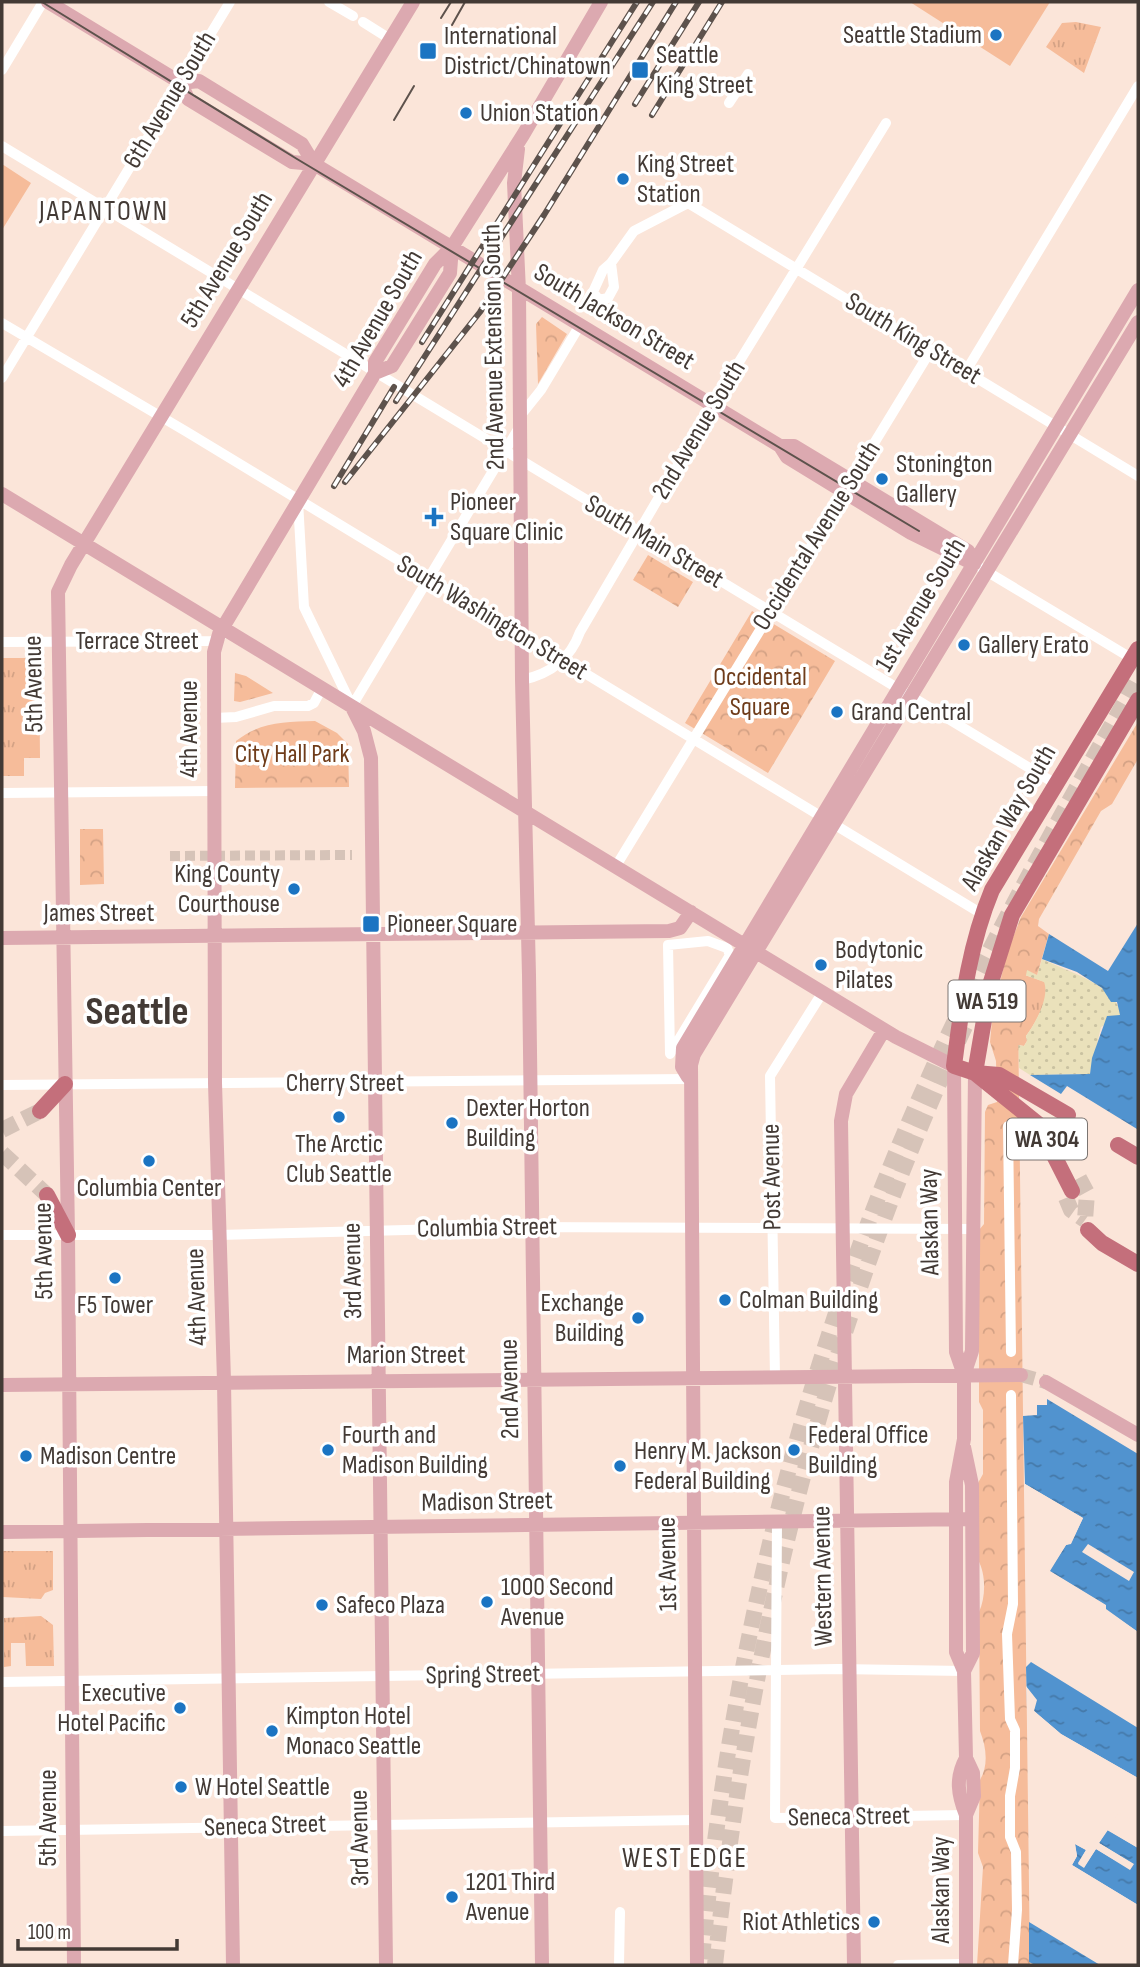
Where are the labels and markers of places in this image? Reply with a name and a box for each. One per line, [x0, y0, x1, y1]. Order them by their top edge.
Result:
place label: Seattle Stadium [843, 20, 982, 51]
place label: International District/Chinatown [444, 21, 611, 82]
marker: Seattle Stadium [988, 27, 1004, 43]
place label: Seattle King Street [656, 40, 753, 101]
marker: International District/Chinatown [418, 41, 438, 61]
marker: Seattle King Street [630, 60, 650, 80]
place label: Union Station [480, 98, 599, 129]
marker: Union Station [458, 105, 474, 121]
place label: King Street Station [637, 149, 734, 210]
marker: King Street Station [615, 171, 631, 187]
place label: Stonington Gallery [896, 449, 993, 510]
marker: Stonington Gallery [874, 471, 890, 487]
place label: Pioneer Square Clinic [450, 487, 564, 548]
marker: Pioneer Square Clinic [424, 507, 444, 527]
place label: Gallery Erato [978, 630, 1089, 661]
marker: Gallery Erato [956, 637, 972, 653]
place label: Grand Central [851, 697, 971, 728]
marker: Grand Central [829, 704, 845, 720]
place label: King County Courthouse [174, 859, 280, 920]
marker: King County Courthouse [286, 881, 302, 897]
place label: Pioneer Square [387, 909, 518, 940]
marker: Pioneer Square [361, 914, 381, 934]
place label: Bodytonic Pilates [835, 935, 923, 996]
marker: Bodytonic Pilates [813, 957, 829, 973]
place label: Dexter Horton Building [466, 1093, 590, 1154]
marker: The Arctic Club Seattle [331, 1109, 347, 1125]
marker: Dexter Horton Building [444, 1115, 460, 1131]
place label: The Arctic Club Seattle [286, 1129, 392, 1190]
marker: Columbia Center [141, 1153, 157, 1169]
place label: Columbia Center [76, 1173, 222, 1204]
marker: F5 Tower [107, 1270, 123, 1286]
place label: Colman Building [739, 1285, 878, 1316]
place label: Exchange Building [541, 1288, 624, 1349]
place label: F5 Tower [77, 1290, 154, 1321]
marker: Colman Building [717, 1292, 733, 1308]
marker: Exchange Building [630, 1310, 646, 1326]
place label: Fourth and Madison Building [342, 1420, 488, 1481]
place label: Federal Office Building [808, 1420, 929, 1481]
place label: Henry M. Jackson Federal Building [634, 1436, 782, 1497]
place label: Madison Centre [40, 1441, 176, 1472]
marker: Fourth and Madison Building [320, 1442, 336, 1458]
marker: Federal Office Building [786, 1442, 802, 1458]
marker: Madison Centre [18, 1448, 34, 1464]
marker: Henry M. Jackson Federal Building [612, 1458, 628, 1474]
place label: 1000 Second Avenue [500, 1572, 614, 1633]
place label: Safeco Plaza [336, 1590, 445, 1621]
marker: 1000 Second Avenue [479, 1594, 495, 1610]
marker: Safeco Plaza [314, 1597, 330, 1613]
place label: Executive Hotel Pacific [57, 1678, 166, 1739]
marker: Executive Hotel Pacific [172, 1700, 188, 1716]
place label: Kimpton Hotel Monaco Seattle [286, 1701, 421, 1762]
marker: Kimpton Hotel Monaco Seattle [264, 1723, 280, 1739]
place label: W Hotel Seattle [195, 1772, 330, 1803]
marker: W Hotel Seattle [173, 1779, 189, 1795]
place label: 1201 Third Avenue [465, 1867, 555, 1928]
marker: 1201 Third Avenue [444, 1889, 460, 1905]
place label: Riot Athletics [742, 1907, 860, 1938]
marker: Riot Athletics [866, 1914, 882, 1930]

